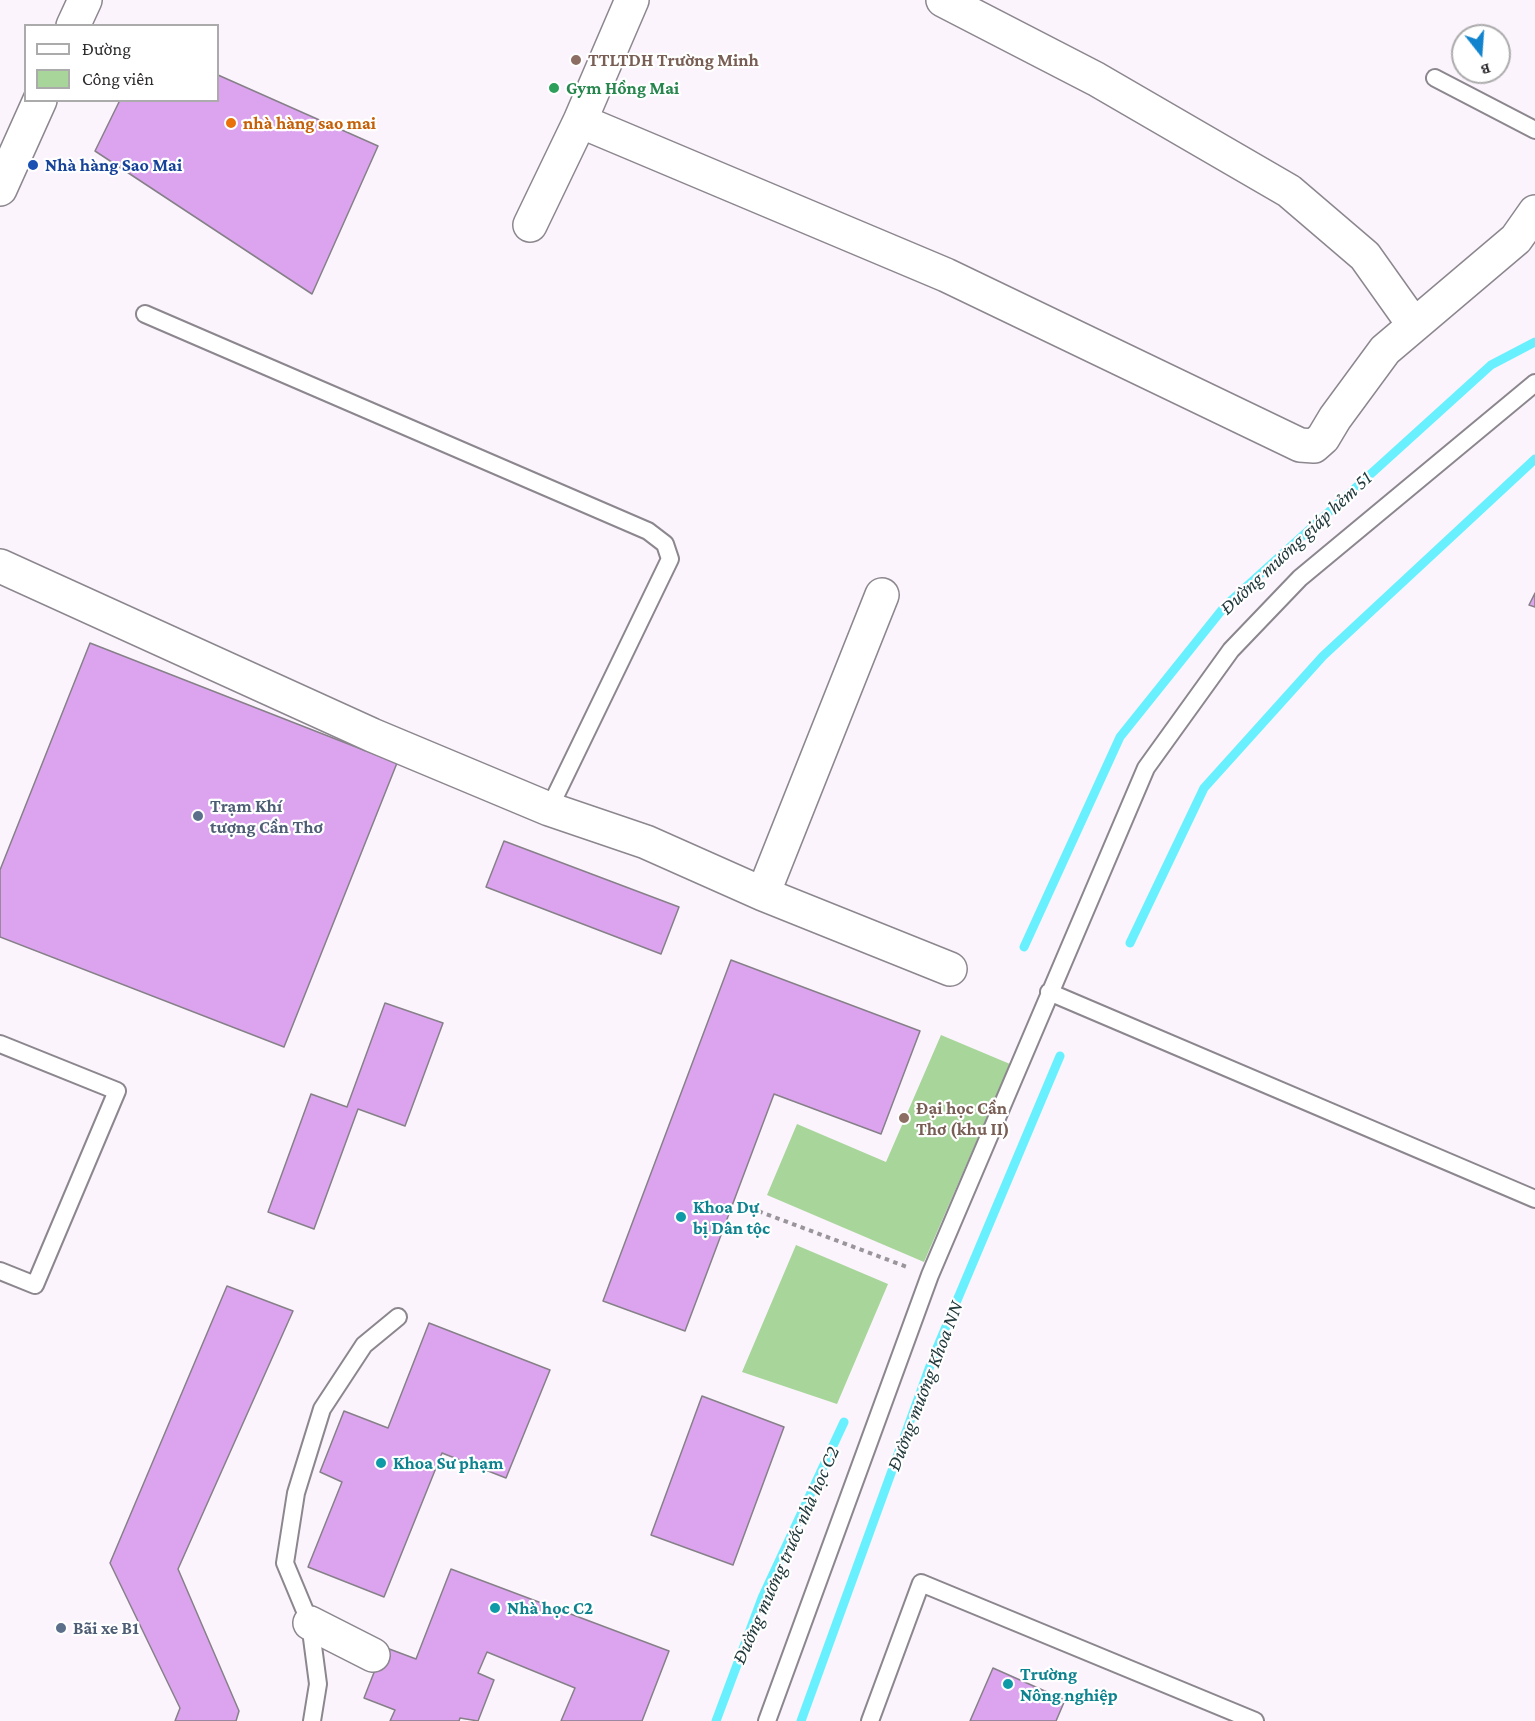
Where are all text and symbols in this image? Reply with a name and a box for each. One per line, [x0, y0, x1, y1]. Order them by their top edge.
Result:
legend [24, 24, 219, 102]
north arrow [1451, 24, 1511, 84]
text: Đường [82, 39, 131, 59]
place label: TTLTDH Trường Minh [588, 49, 759, 71]
marker: TTLTDH Trường Minh [569, 53, 583, 67]
text: B [1479, 60, 1493, 79]
text: Công viên [82, 69, 154, 89]
place label: Gym Hồng Mai [566, 77, 679, 99]
marker: Gym Hồng Mai [547, 81, 561, 95]
place label: nhà hàng sao mai [243, 112, 376, 134]
marker: nhà hàng sao mai [224, 116, 238, 130]
place label: Nhà hàng Sao Mai [45, 154, 182, 176]
marker: Nhà hàng Sao Mai [26, 158, 40, 172]
water label: Đường mương giáp hẻm 51 [1215, 466, 1377, 620]
place label: Trạm Khí tượng Cần Thơ [210, 795, 323, 838]
marker: Trạm Khí tượng Cần Thơ [191, 809, 205, 823]
place label: Đại học Cần Thơ (khu II) [916, 1097, 1010, 1140]
marker: Đại học Cần Thơ (khu II) [897, 1111, 911, 1125]
place label: Khoa Dự bị Dân tộc [693, 1196, 770, 1238]
marker: Khoa Dự bị Dân tộc [674, 1210, 688, 1224]
water label: Đường mương Khoa NN [882, 1298, 968, 1474]
water label: Đường mương trước nhà học C2 [727, 1442, 845, 1668]
place label: Khoa Sư phạm [393, 1452, 503, 1474]
marker: Khoa Sư phạm [374, 1456, 388, 1470]
place label: Nhà học C2 [507, 1597, 593, 1619]
marker: Nhà học C2 [488, 1601, 502, 1615]
place label: Bãi xe B1 [73, 1617, 139, 1639]
marker: Bãi xe B1 [54, 1621, 68, 1635]
place label: Trường Nông nghiệp [1020, 1663, 1118, 1706]
marker: Trường Nông nghiệp [1001, 1677, 1015, 1691]

